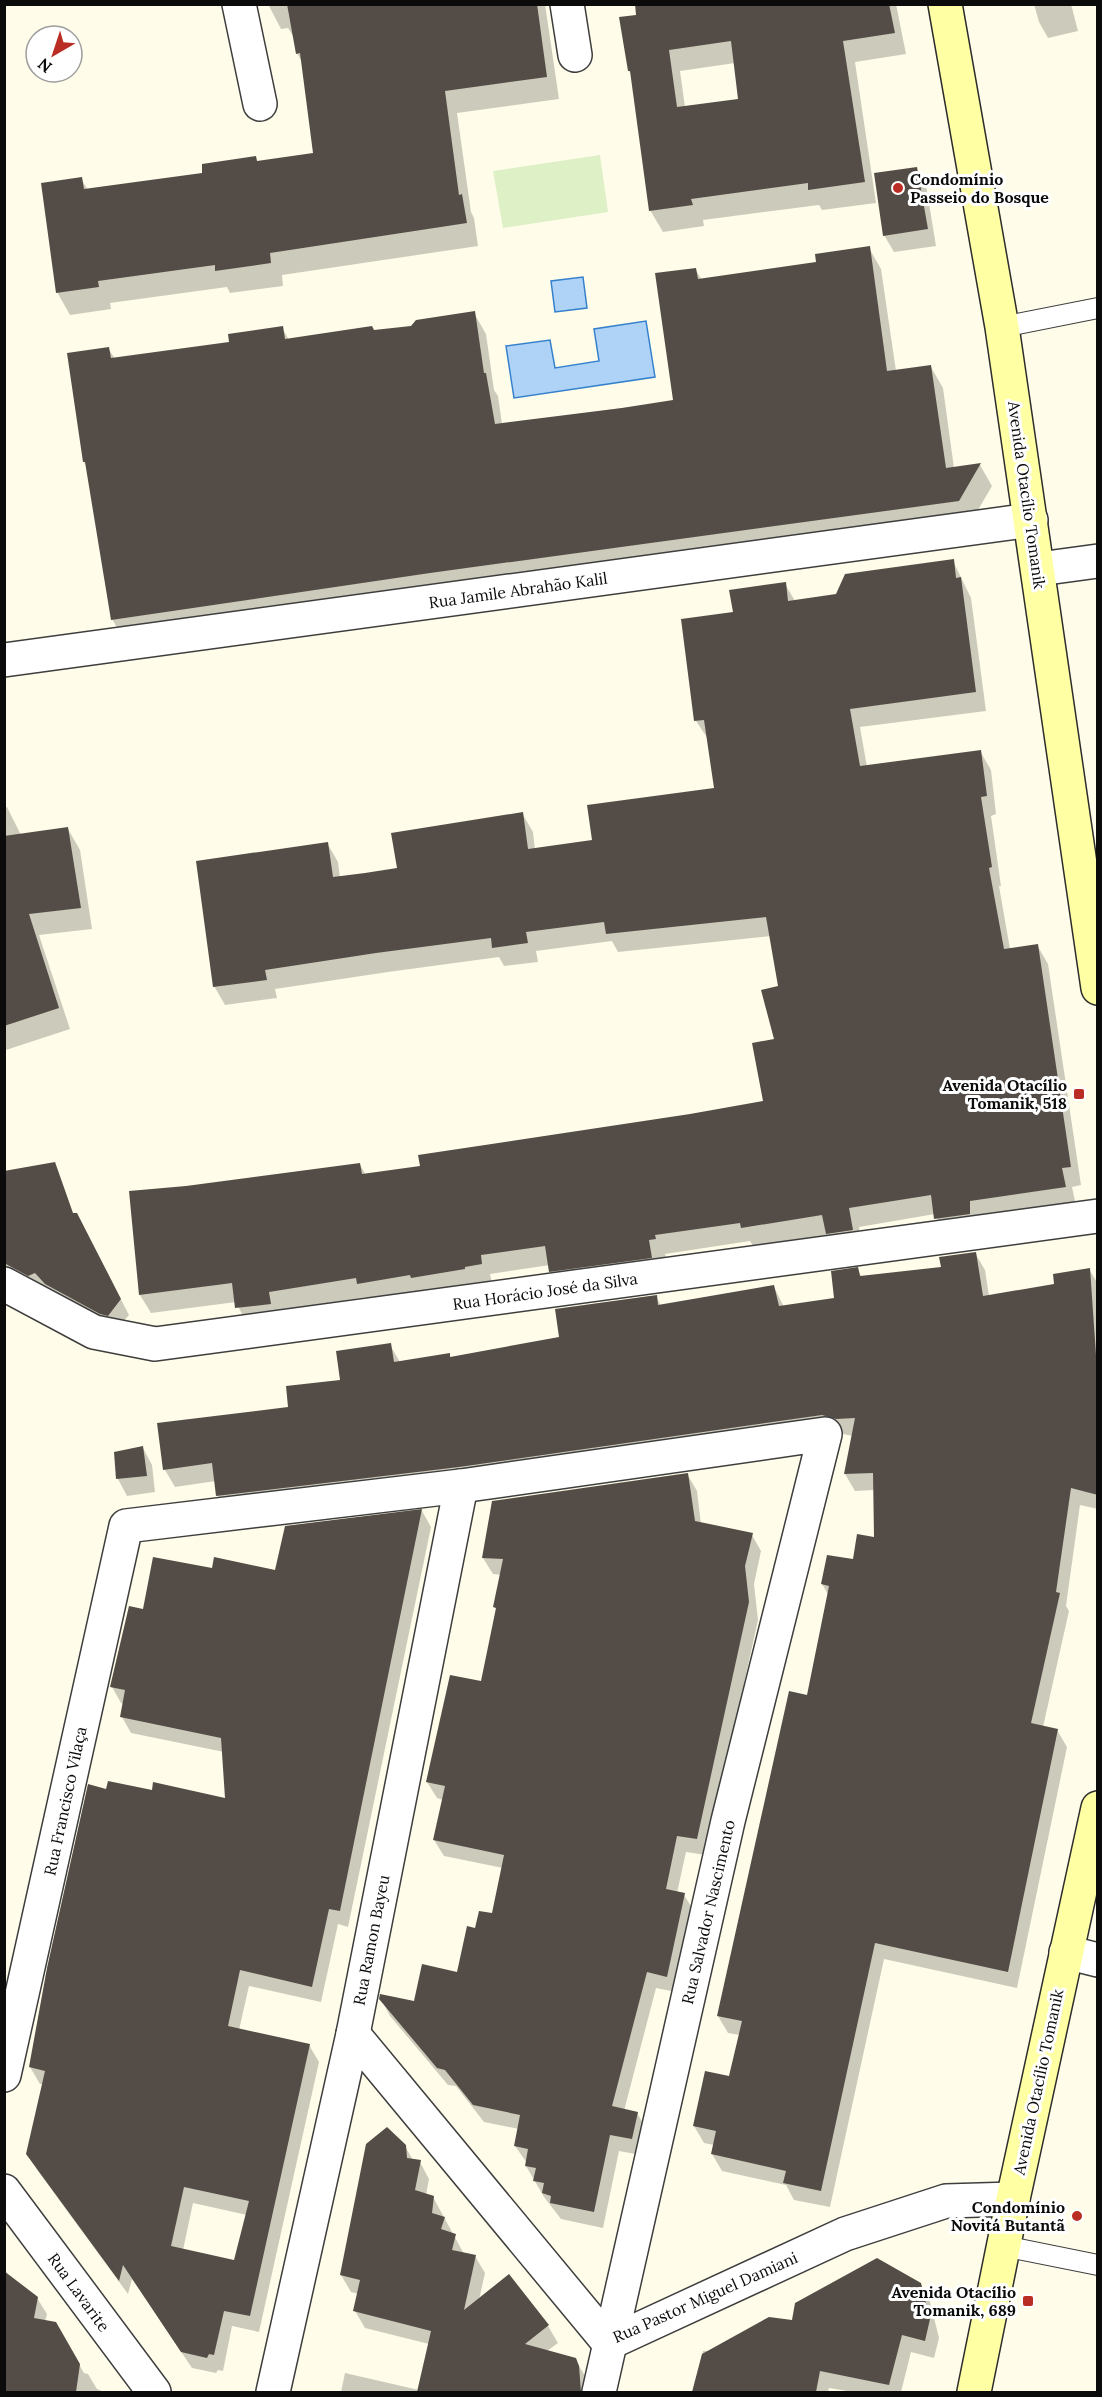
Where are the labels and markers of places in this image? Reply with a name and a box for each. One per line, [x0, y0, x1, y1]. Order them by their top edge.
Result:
place label: Condomínio Passeio do Bosque [910, 169, 1049, 207]
marker: Condomínio Passeio do Bosque [891, 181, 905, 195]
place label: Avenida Otacílio Tomanik, 518 [942, 1075, 1067, 1113]
marker: Avenida Otacílio Tomanik, 518 [1072, 1087, 1086, 1101]
place label: Condomínio Novitá Butantã [951, 2197, 1066, 2235]
marker: Condomínio Novitá Butantã [1070, 2209, 1084, 2223]
place label: Avenida Otacílio Tomanik, 689 [891, 2282, 1016, 2320]
marker: Avenida Otacílio Tomanik, 689 [1021, 2294, 1035, 2308]

